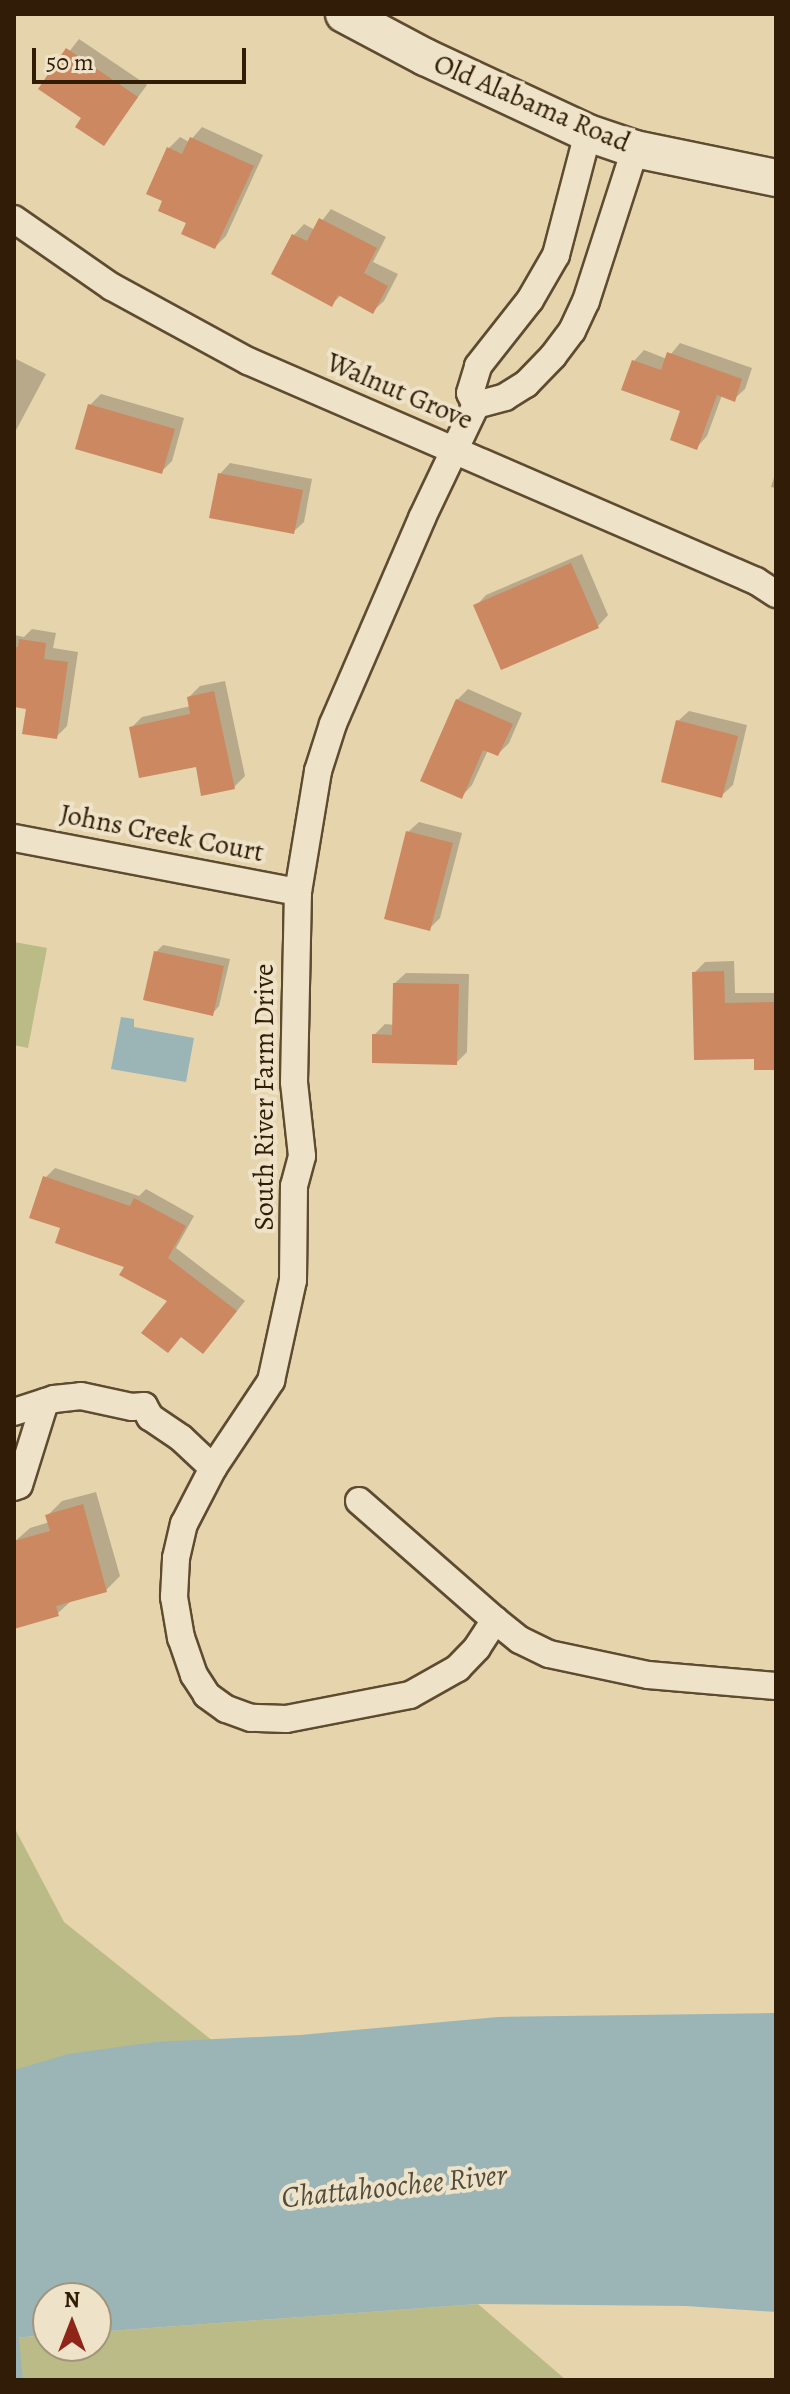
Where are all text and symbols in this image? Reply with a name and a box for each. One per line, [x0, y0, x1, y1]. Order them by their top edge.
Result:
scale bar [36, 32, 250, 82]
text: 50 m [46, 46, 94, 78]
street label: Old Alabama Road [429, 47, 635, 159]
street label: Walnut Grove [322, 345, 478, 437]
street label: Johns Creek Court [57, 797, 267, 869]
street label: South River Farm Drive [247, 963, 281, 1231]
water label: Chattahoochee River [280, 2156, 508, 2216]
north arrow [32, 2282, 112, 2362]
text: N [64, 2285, 80, 2315]

